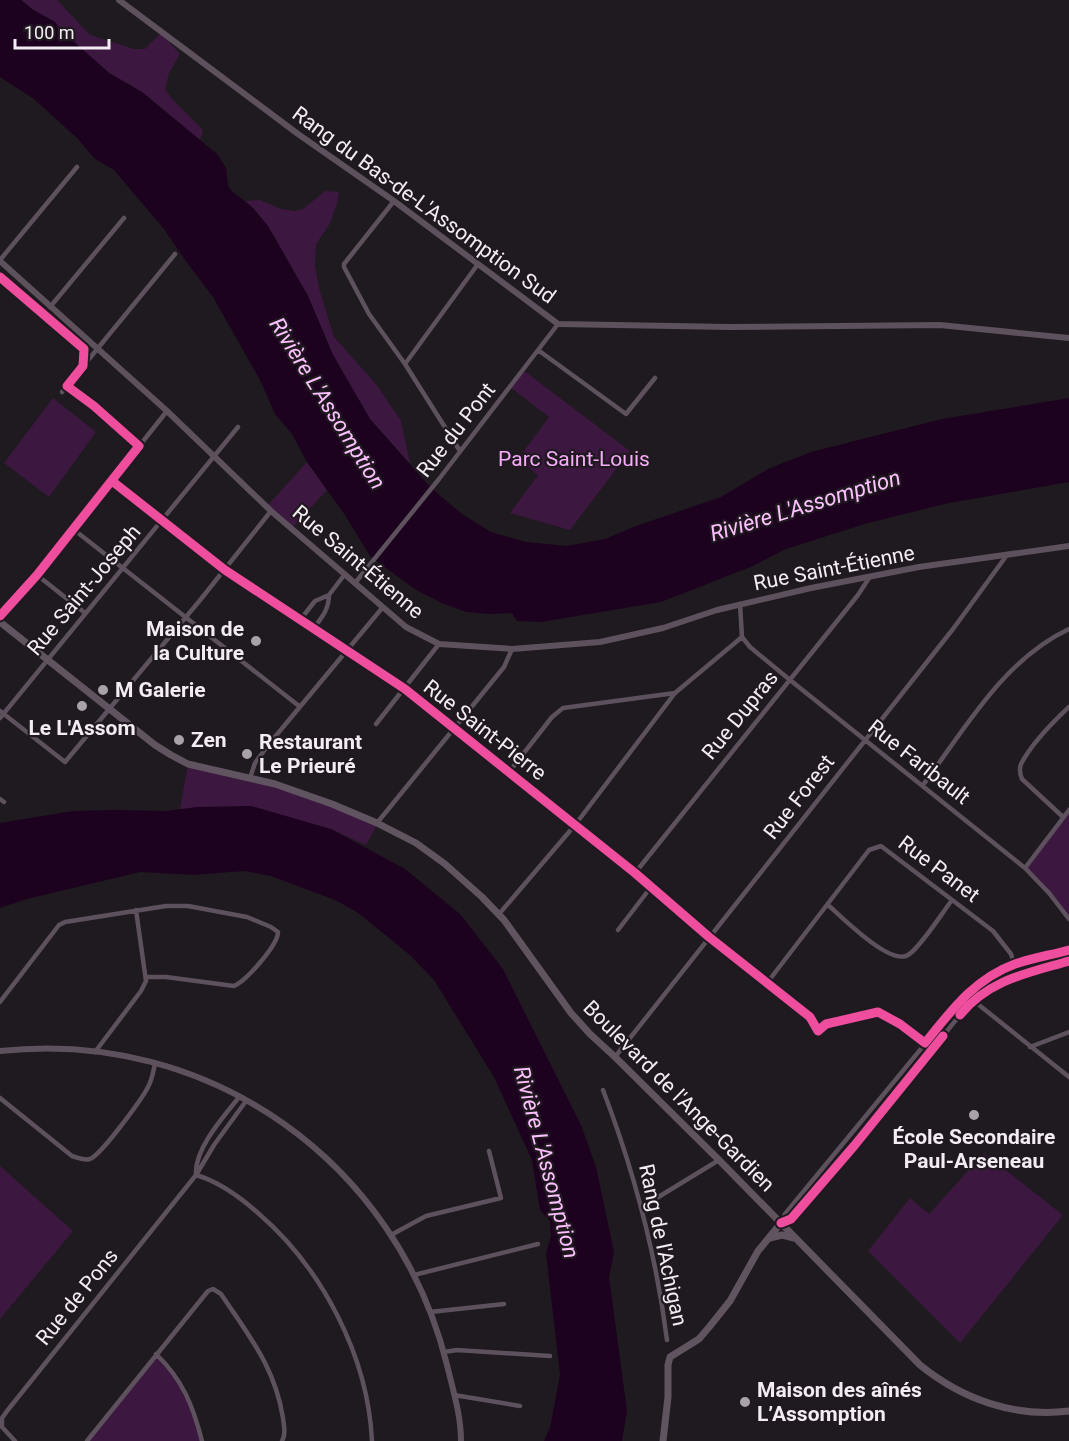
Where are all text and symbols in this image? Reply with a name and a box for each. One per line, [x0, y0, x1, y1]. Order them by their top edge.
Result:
scale bar [15, 12, 110, 50]
text: 100 m [24, 22, 75, 43]
street label: Rang du Bas-de-L'Assomption Sud [288, 101, 560, 309]
water label: Rivière L'Assomption [265, 313, 391, 494]
street label: Rue du Pont [412, 378, 500, 482]
park label: Parc Saint-Louis [498, 447, 650, 471]
water label: Rivière L'Assomption [707, 465, 903, 546]
street label: Rue Saint-Étienne [288, 500, 428, 624]
street label: Rue Saint-Joseph [22, 520, 146, 660]
street label: Rue Saint-Étienne [751, 541, 917, 595]
place label: Maison de la Culture [146, 617, 244, 665]
marker: Maison de la Culture [249, 634, 263, 648]
street label: Rue Dupras [697, 666, 783, 764]
street label: Rue Saint-Pierre [419, 675, 551, 785]
place label: M Galerie [115, 678, 206, 702]
marker: M Galerie [96, 683, 110, 697]
marker: Le L'Assom [75, 699, 89, 713]
street label: Rue Faribault [863, 715, 975, 809]
place label: Le L'Assom [28, 716, 136, 740]
place label: Zen [191, 728, 227, 752]
place label: Restaurant Le Prieuré [259, 730, 362, 778]
marker: Zen [172, 733, 186, 747]
marker: Restaurant Le Prieuré [240, 747, 254, 761]
street label: Rue Forest [759, 750, 839, 844]
street label: Rue Panet [894, 831, 984, 907]
street label: Boulevard de l'Ange-Gardien [578, 995, 780, 1197]
water label: Rivière L'Assomption [509, 1063, 584, 1261]
marker: École Secondaire Paul-Arseneau [967, 1108, 981, 1122]
place label: École Secondaire Paul-Arseneau [893, 1125, 1055, 1173]
street label: Rang de l'Achigan [634, 1162, 692, 1328]
street label: Rue de Pons [31, 1244, 123, 1350]
place label: Maison des aînés L’Assomption [757, 1378, 922, 1426]
marker: Maison des aînés L’Assomption [738, 1395, 752, 1409]

